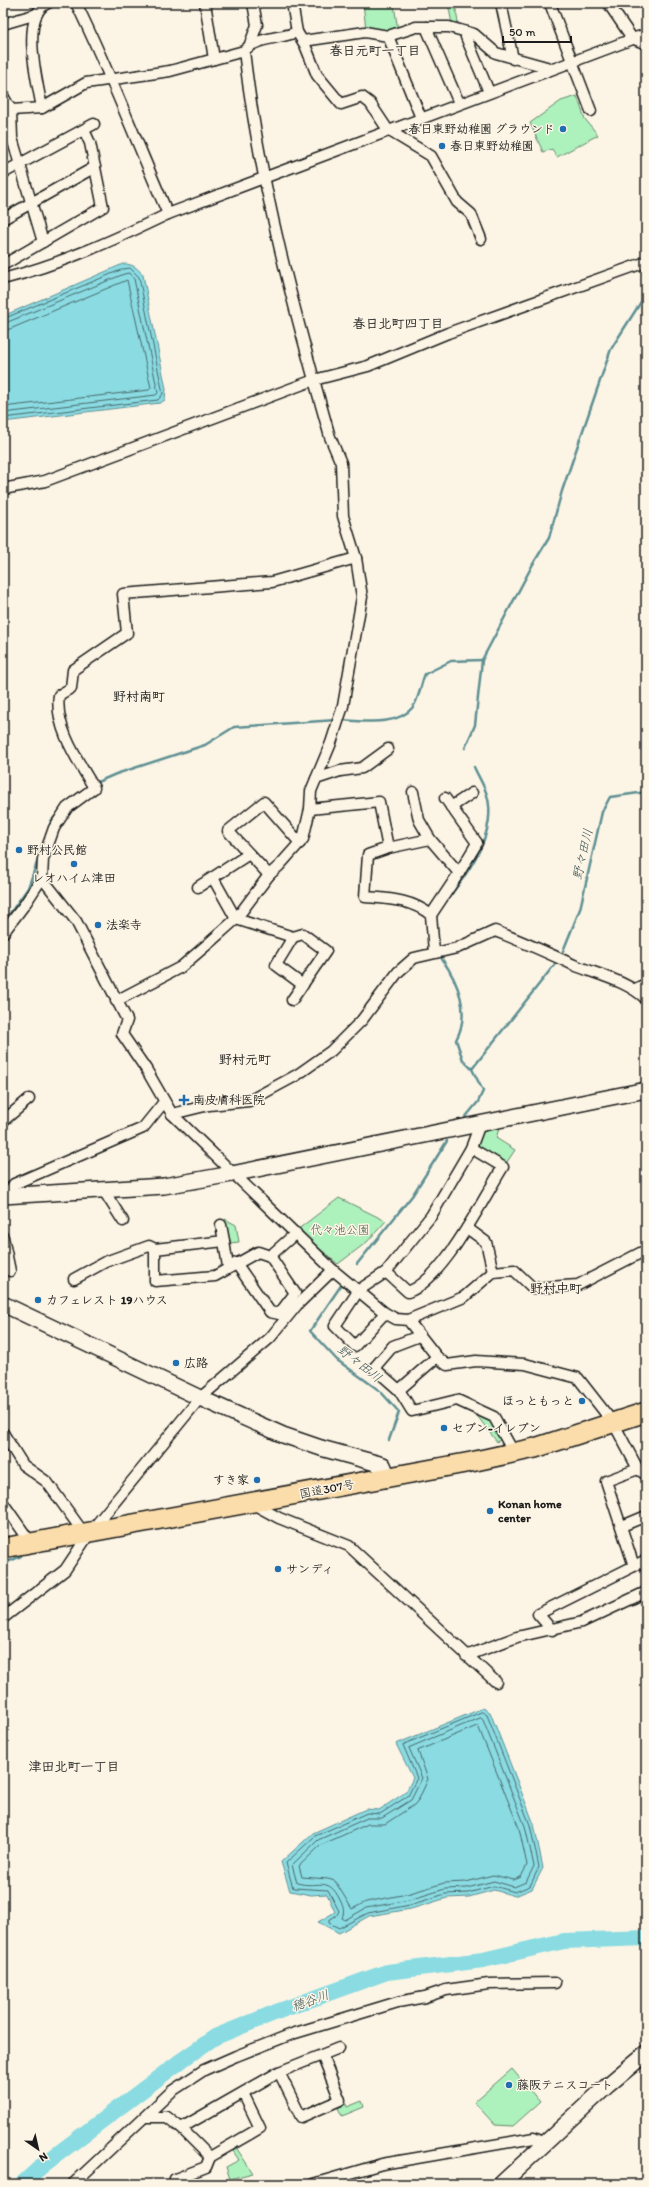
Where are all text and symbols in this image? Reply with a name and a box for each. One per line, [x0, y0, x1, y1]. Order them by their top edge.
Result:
scale bar [503, 18, 571, 44]
text: 50 m [509, 25, 535, 39]
district label: 春日元町一丁目 [329, 43, 421, 58]
place label: 春日東野幼稚園 グラウンド [408, 122, 555, 136]
marker: 春日東野幼稚園 グラウンド [558, 124, 568, 134]
place label: 春日東野幼稚園 [450, 139, 534, 153]
marker: 春日東野幼稚園 [437, 141, 447, 151]
district label: 春日北町四丁目 [352, 316, 444, 331]
district label: 野村南町 [113, 689, 165, 704]
water label: 野々田川 [569, 827, 596, 881]
place label: 野村公民館 [27, 843, 87, 857]
marker: 野村公民館 [14, 845, 24, 855]
marker: レオハイム津田 [69, 859, 79, 869]
place label: レオハイム津田 [32, 871, 116, 885]
place label: 法楽寺 [106, 918, 142, 932]
marker: 法楽寺 [93, 920, 103, 930]
district label: 野村元町 [219, 1052, 271, 1067]
place label: 南皮膚科医院 [193, 1093, 265, 1107]
marker: 南皮膚科医院 [178, 1094, 190, 1106]
park label: 代々池公園 [310, 1223, 370, 1237]
district label: 野村中町 [530, 1281, 582, 1296]
place label: カフェレスト 19ハウス [46, 1293, 168, 1307]
marker: カフェレスト 19ハウス [33, 1295, 43, 1305]
water label: 野々田川 [335, 1341, 385, 1385]
place label: 広路 [184, 1356, 208, 1370]
marker: 広路 [171, 1358, 181, 1368]
place label: ほっともっと [502, 1394, 574, 1408]
marker: ほっともっと [577, 1396, 587, 1406]
place label: セブン-イレブン [452, 1421, 541, 1435]
marker: セブン-イレブン [439, 1423, 449, 1433]
place label: すき家 [213, 1473, 249, 1487]
marker: すき家 [252, 1475, 262, 1485]
street label: 国道307号 [298, 1477, 356, 1501]
place label: Konan home center [498, 1497, 562, 1525]
marker: Konan home center [485, 1506, 495, 1516]
place label: サンディ [286, 1562, 334, 1576]
marker: サンディ [273, 1564, 283, 1574]
district label: 津田北町一丁目 [28, 1759, 120, 1774]
water label: 穂谷川 [289, 1987, 331, 2014]
place label: 藤阪テニスコート [517, 2078, 613, 2092]
marker: 藤阪テニスコート [504, 2080, 514, 2090]
north arrow [18, 2129, 58, 2169]
text: N [37, 2149, 50, 2164]

